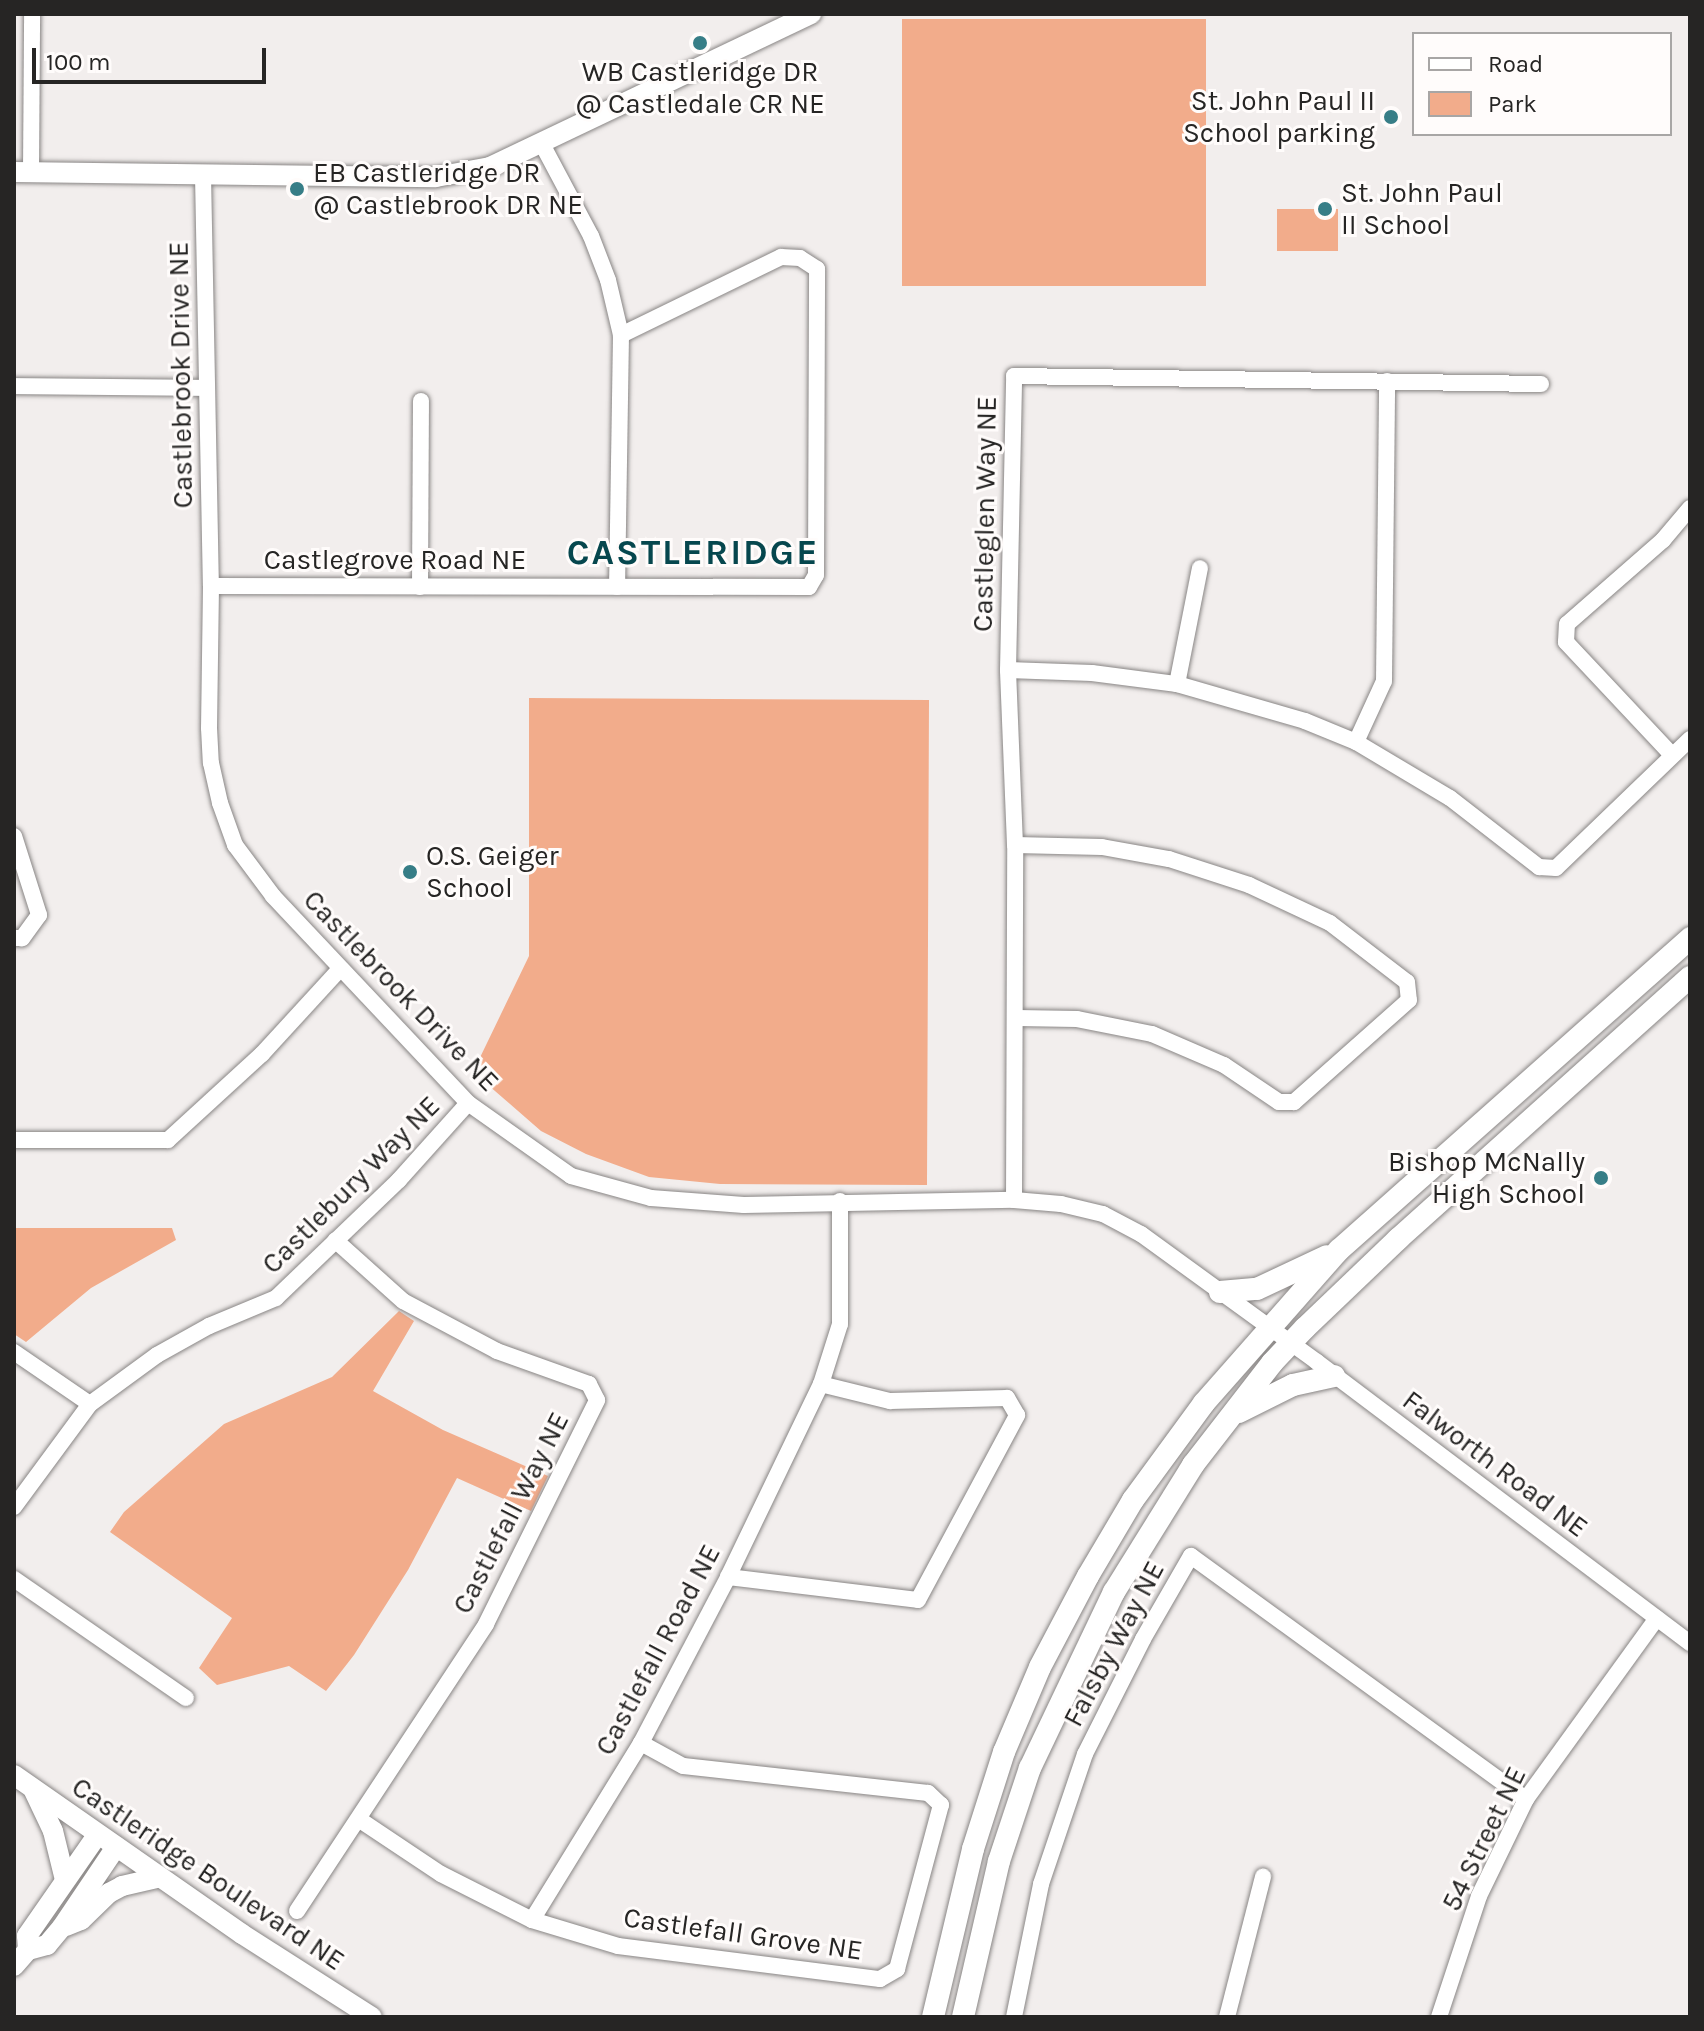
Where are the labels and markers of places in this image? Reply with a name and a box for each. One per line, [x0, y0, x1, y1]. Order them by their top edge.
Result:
marker: WB Castleridge DR @ Castledale CR NE [691, 34, 709, 52]
place label: WB Castleridge DR @ Castledale CR NE [575, 55, 825, 121]
place label: St. John Paul II School parking [1183, 84, 1375, 150]
marker: St. John Paul II School parking [1382, 108, 1400, 126]
place label: EB Castleridge DR @ Castlebrook DR NE [313, 156, 583, 222]
place label: St. John Paul II School [1341, 176, 1503, 242]
marker: EB Castleridge DR @ Castlebrook DR NE [288, 180, 306, 198]
marker: St. John Paul II School [1316, 200, 1334, 218]
place label: O.S. Geiger School [426, 839, 559, 905]
marker: O.S. Geiger School [401, 863, 419, 881]
place label: Bishop McNally High School [1388, 1145, 1585, 1211]
marker: Bishop McNally High School [1592, 1169, 1610, 1187]

